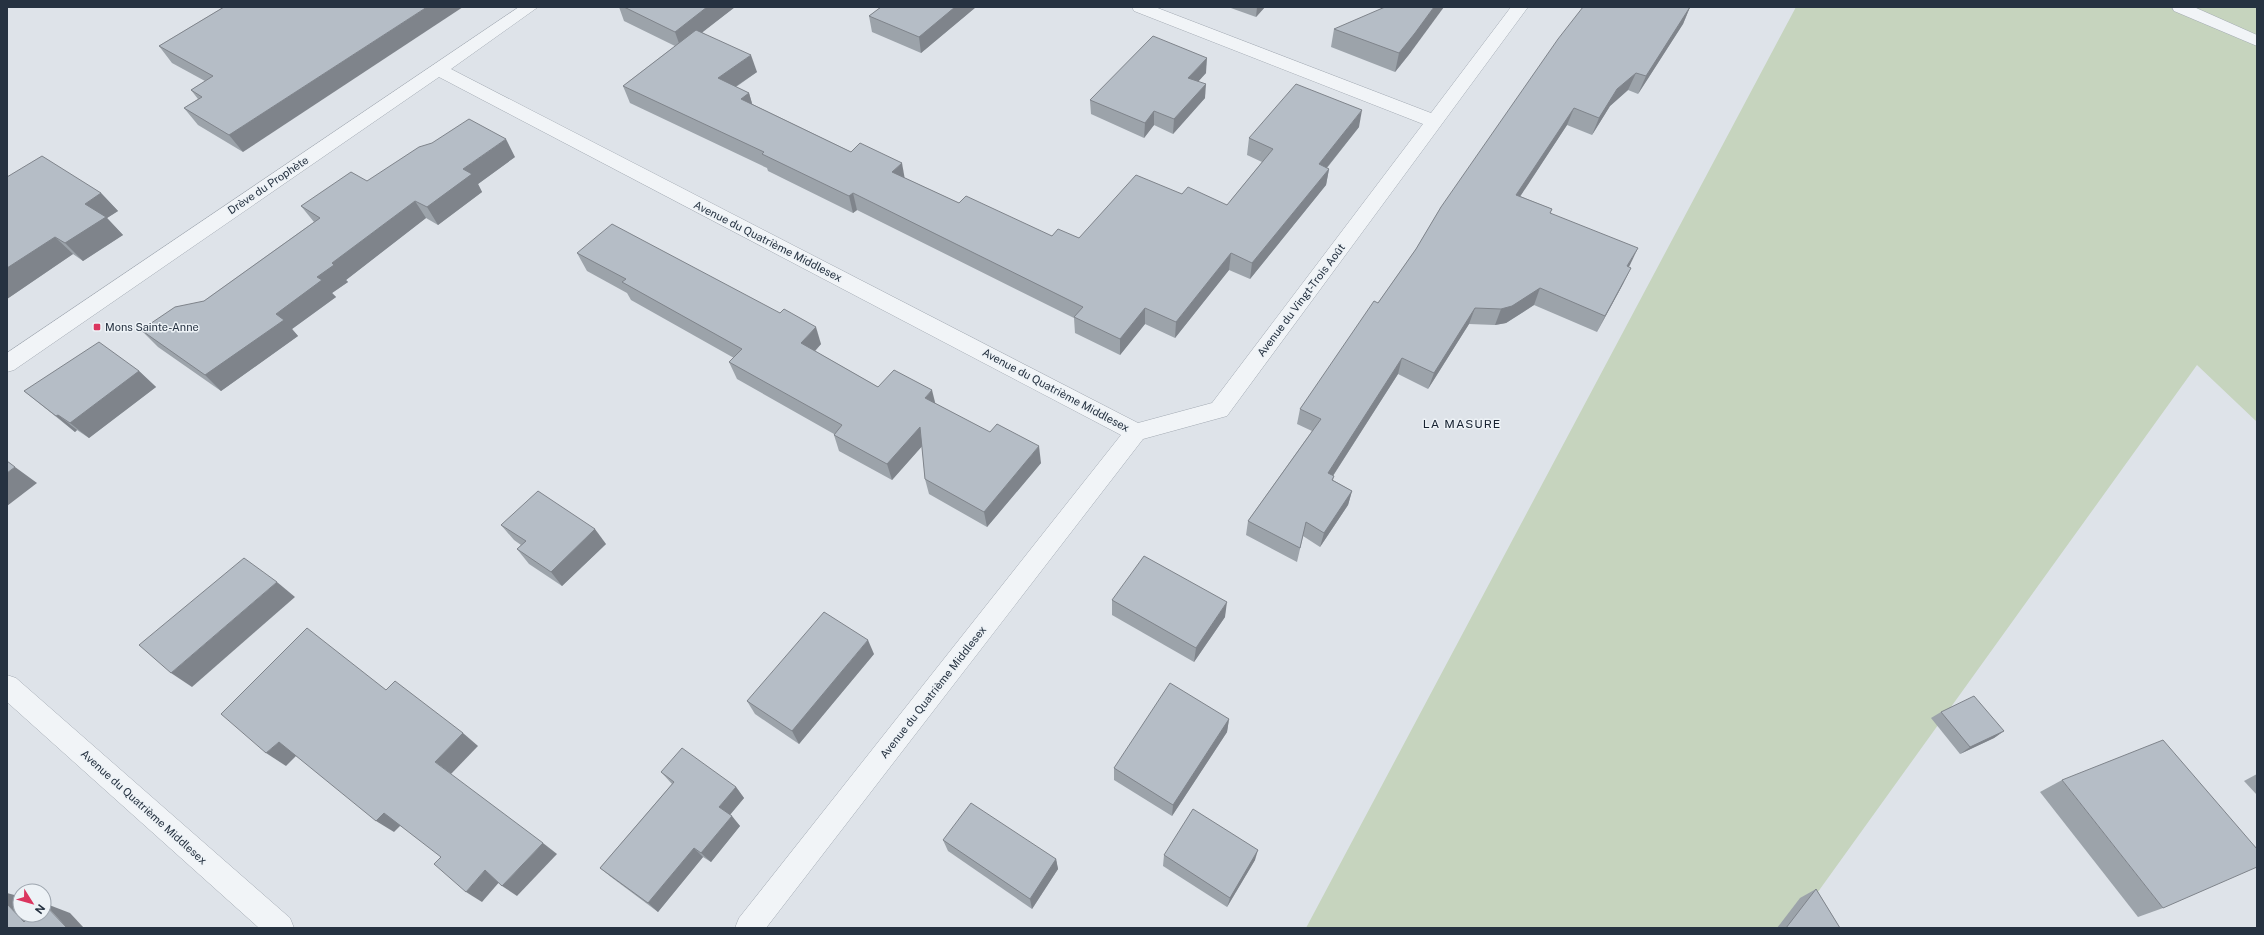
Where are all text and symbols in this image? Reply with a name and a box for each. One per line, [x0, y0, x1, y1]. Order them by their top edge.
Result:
street label: Drève du Prophète [226, 154, 310, 216]
street label: Avenue du Quatrième Middlesex [692, 198, 844, 284]
street label: Avenue du Vingt-Trois Août [1255, 241, 1347, 359]
place label: Mons Sainte-Anne [105, 321, 199, 333]
marker: Mons Sainte-Anne [92, 322, 102, 332]
street label: Avenue du Quatrième Middlesex [980, 346, 1132, 434]
district label: LA MASURE [1423, 417, 1501, 431]
street label: Avenue du Quatrième Middlesex [878, 623, 988, 761]
street label: Avenue du Quatrième Middlesex [79, 747, 209, 867]
north arrow [12, 883, 52, 923]
text: N [33, 902, 47, 916]

